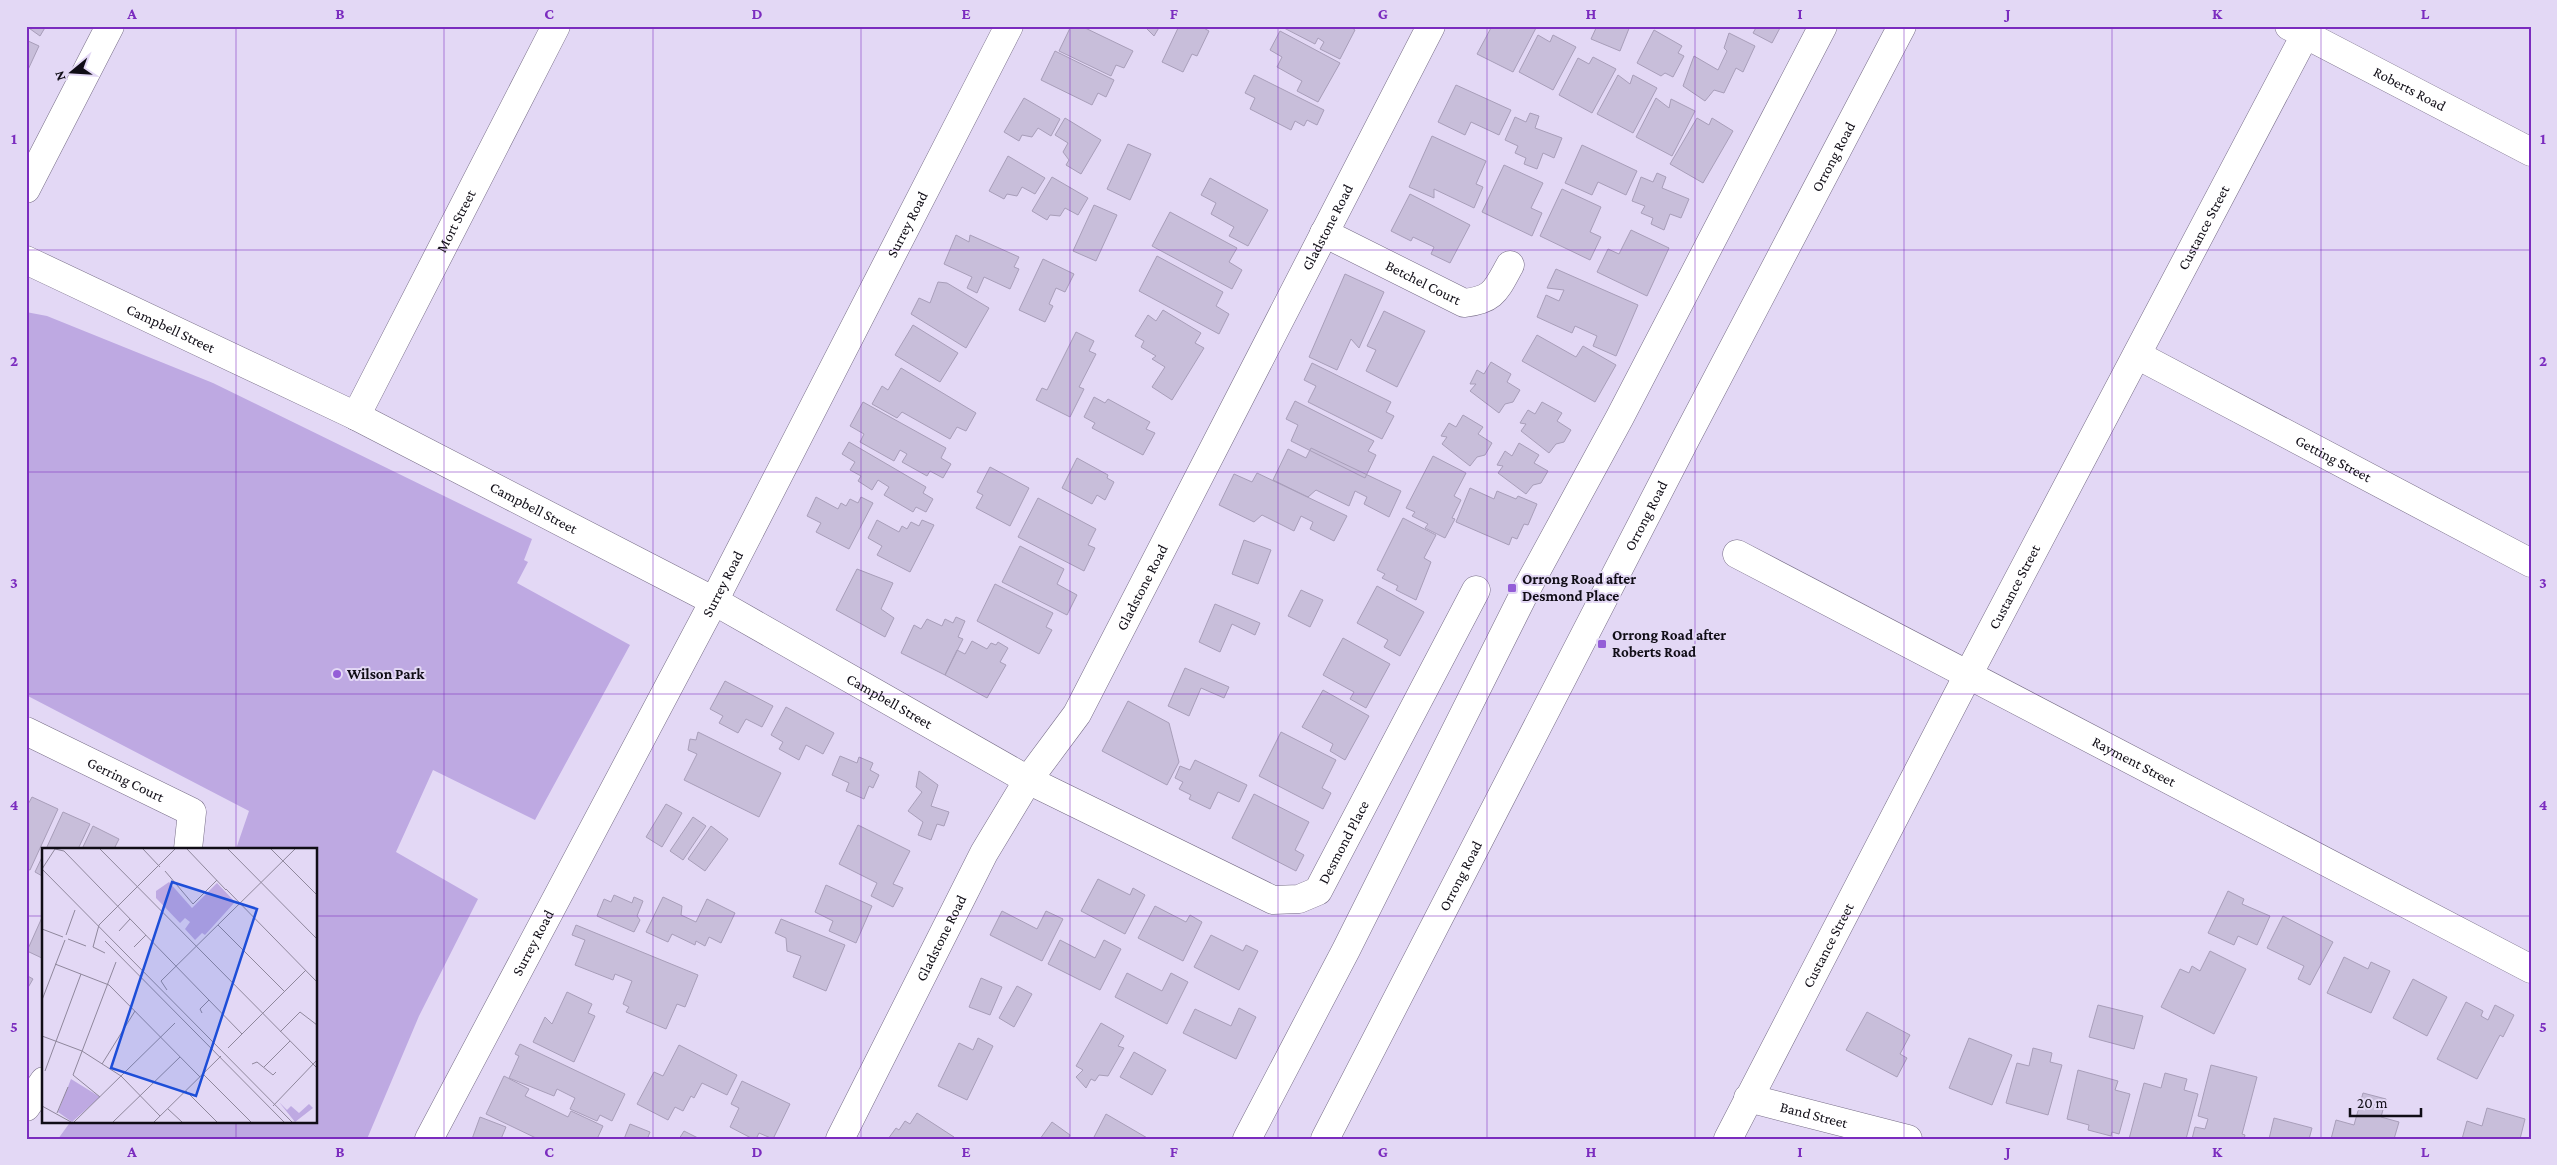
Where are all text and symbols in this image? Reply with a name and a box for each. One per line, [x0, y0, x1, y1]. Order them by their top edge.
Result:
text: A [126, 5, 137, 22]
text: B [335, 5, 345, 22]
text: C [544, 5, 554, 22]
text: D [751, 5, 763, 22]
text: E [961, 5, 971, 22]
text: F [1170, 5, 1179, 22]
text: G [1378, 5, 1388, 22]
text: H [1586, 5, 1597, 22]
text: I [1797, 5, 1803, 22]
text: J [2003, 5, 2011, 22]
text: K [2212, 5, 2223, 22]
text: L [2421, 5, 2430, 22]
north arrow [48, 48, 98, 98]
street label: Roberts Road [2371, 63, 2449, 114]
text: N [50, 69, 69, 83]
street label: Orrong Road [1809, 119, 1858, 194]
text: 1 [11, 130, 17, 147]
text: 1 [2540, 130, 2546, 147]
street label: Gladstone Road [1299, 182, 1356, 273]
street label: Custance Street [2175, 182, 2233, 273]
street label: Mort Street [433, 186, 479, 255]
street label: Surrey Road [884, 189, 931, 260]
street label: Betchel Court [1383, 257, 1464, 309]
street label: Campbell Street [124, 301, 218, 357]
text: 2 [10, 352, 18, 369]
text: 2 [2539, 352, 2547, 369]
street label: Getting Street [2293, 432, 2375, 486]
street label: Orrong Road [1621, 478, 1671, 553]
street label: Campbell Street [487, 479, 581, 537]
street label: Custance Street [1986, 541, 2044, 632]
street label: Gladstone Road [1113, 542, 1171, 633]
street label: Surrey Road [699, 548, 746, 620]
place label: Orrong Road after Desmond Place [1522, 571, 1636, 604]
text: 3 [10, 574, 18, 591]
text: 3 [2539, 574, 2547, 591]
marker: Orrong Road after Desmond Place [1506, 582, 1518, 594]
place label: Orrong Road after Roberts Road [1612, 627, 1726, 660]
marker: Orrong Road after Roberts Road [1596, 638, 1608, 650]
place label: Wilson Park [346, 666, 425, 682]
marker: Wilson Park [331, 668, 343, 680]
street label: Campbell Street [844, 670, 936, 732]
street label: Rayment Street [2090, 733, 2179, 790]
street label: Gerring Court [85, 754, 168, 806]
text: 4 [10, 796, 19, 813]
text: 4 [2539, 796, 2548, 813]
street label: Desmond Place [1315, 797, 1372, 887]
street label: Orrong Road [1436, 838, 1485, 914]
inset map [42, 848, 318, 1122]
street label: Gladstone Road [913, 892, 970, 984]
street label: Custance Street [1800, 899, 1857, 990]
street label: Surrey Road [509, 907, 557, 978]
text: 5 [10, 1018, 18, 1035]
text: 5 [2539, 1018, 2547, 1035]
scale bar [2350, 1085, 2421, 1117]
text: 20 m [2357, 1095, 2388, 1111]
street label: Band Street [1778, 1099, 1850, 1131]
text: A [126, 1143, 137, 1160]
text: B [335, 1143, 345, 1160]
text: C [544, 1143, 554, 1160]
text: D [751, 1143, 763, 1160]
text: E [961, 1143, 971, 1160]
text: F [1170, 1143, 1179, 1160]
text: G [1378, 1143, 1388, 1160]
text: H [1586, 1143, 1597, 1160]
text: I [1797, 1143, 1803, 1160]
text: J [2003, 1143, 2011, 1160]
text: K [2212, 1143, 2223, 1160]
text: L [2421, 1143, 2430, 1160]

